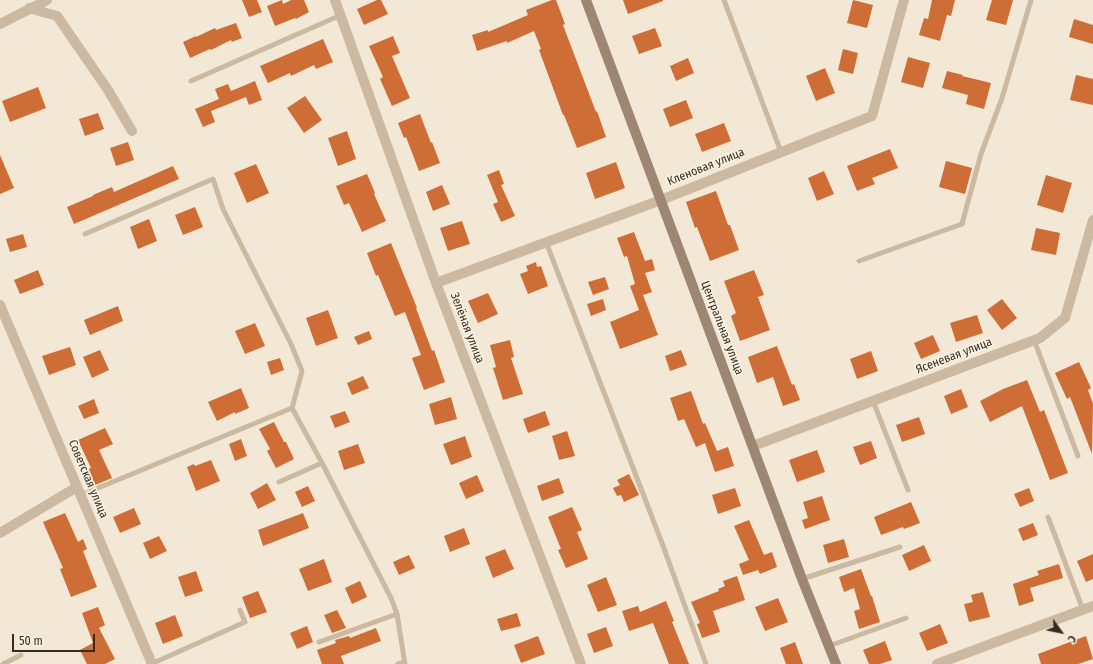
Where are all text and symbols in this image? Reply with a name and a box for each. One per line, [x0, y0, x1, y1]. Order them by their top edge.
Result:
street label: Кленовая улица [665, 145, 747, 189]
street label: Центральная улица [697, 279, 747, 377]
street label: Зелёная улица [447, 291, 487, 365]
street label: Ясеневая улица [914, 335, 994, 377]
street label: Советская улица [65, 438, 111, 520]
north arrow [1041, 612, 1081, 652]
scale bar [14, 626, 97, 652]
text: С [1064, 633, 1079, 645]
text: 50 m [19, 634, 43, 648]

